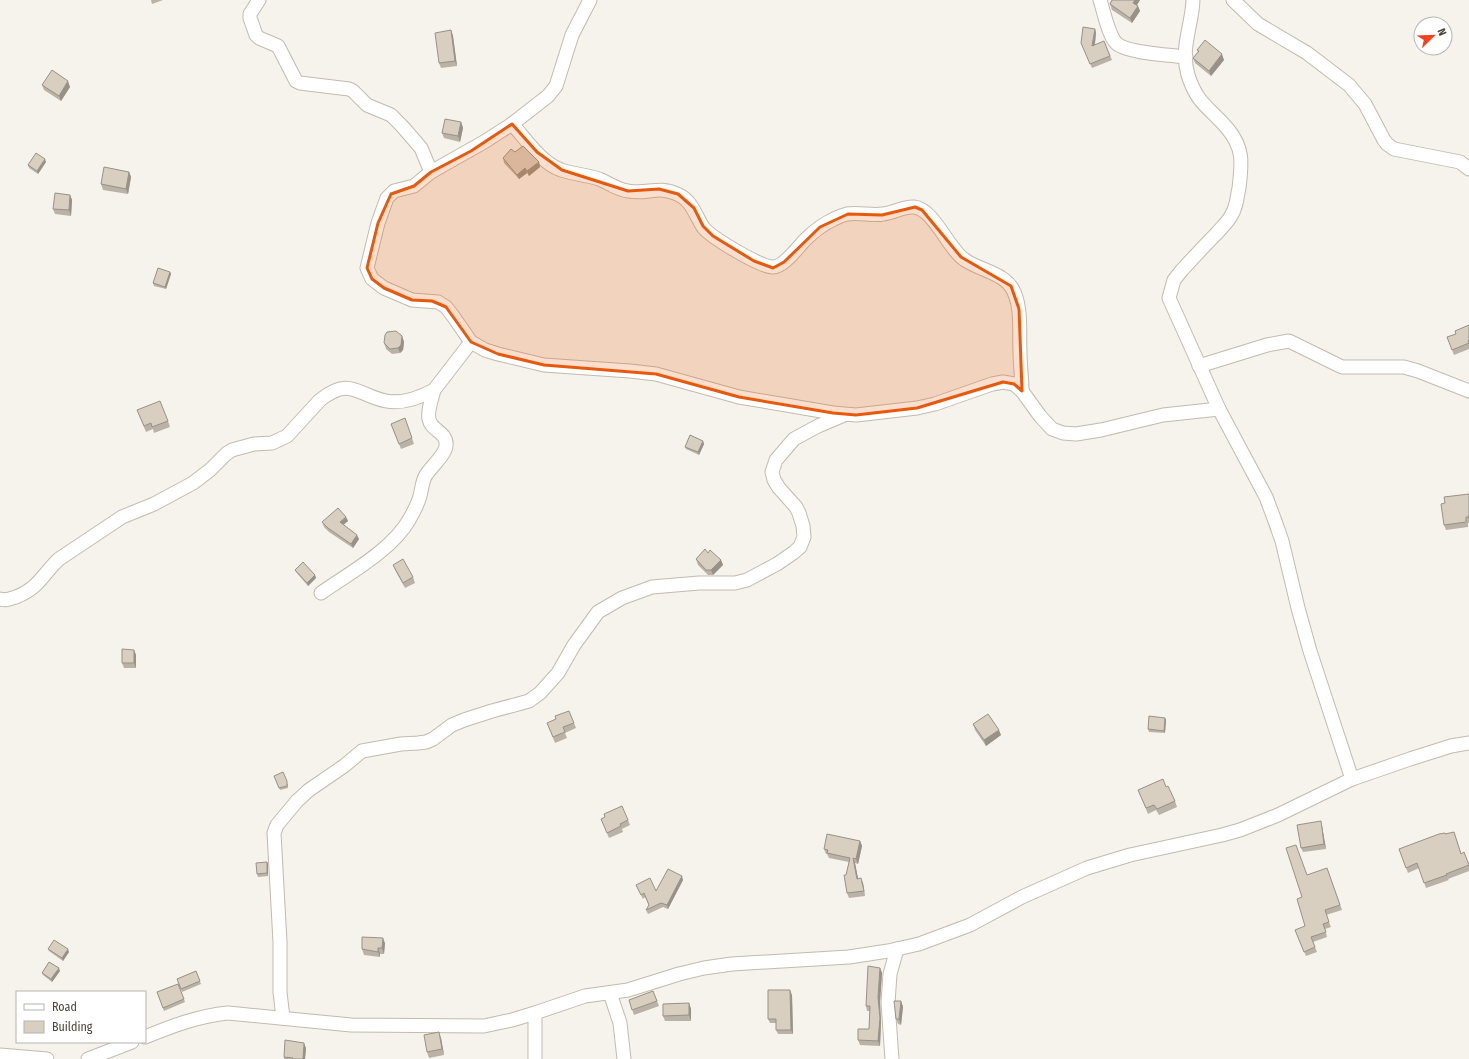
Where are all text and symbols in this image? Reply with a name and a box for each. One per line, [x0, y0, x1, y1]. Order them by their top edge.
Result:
north arrow [1413, 16, 1453, 56]
text: N [1434, 27, 1449, 38]
legend [16, 991, 146, 1043]
text: Road [52, 1000, 77, 1014]
text: Building [52, 1020, 93, 1034]

